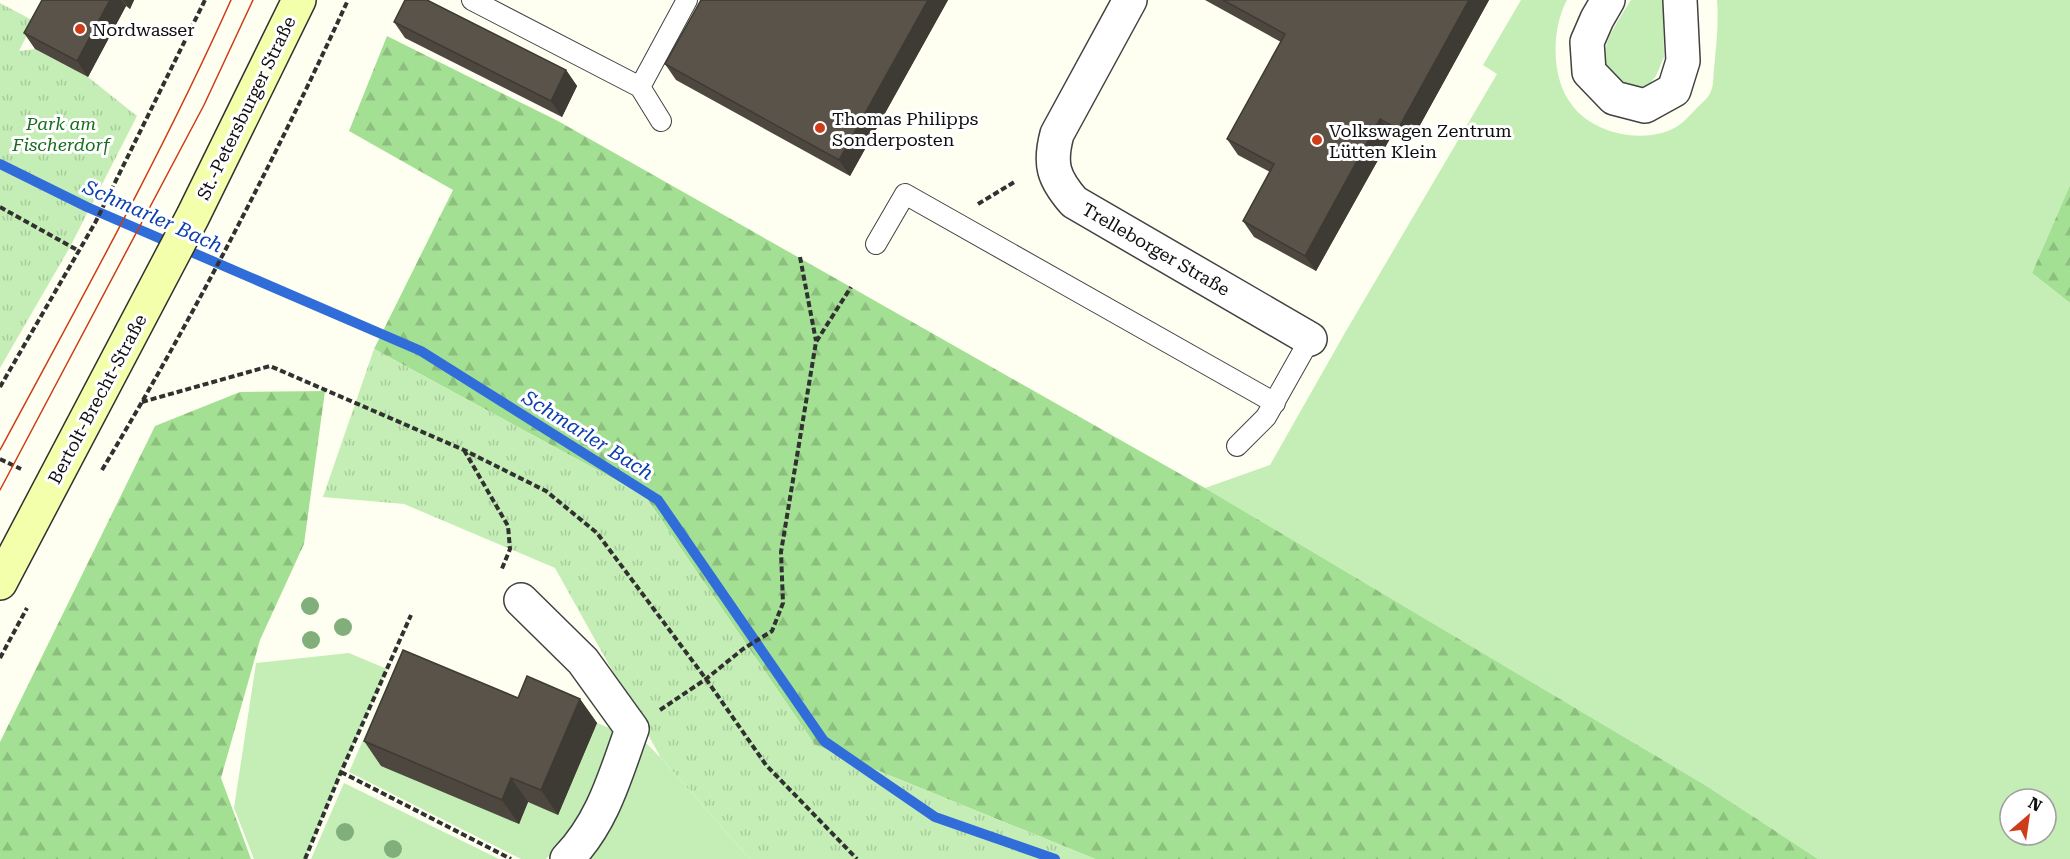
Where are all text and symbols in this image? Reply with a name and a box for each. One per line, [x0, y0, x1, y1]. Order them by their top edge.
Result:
street label: St.-Petersburger Straße [192, 13, 300, 203]
place label: Nordwasser [92, 19, 195, 40]
marker: Nordwasser [73, 22, 87, 36]
place label: Thomas Philipps Sonderposten [832, 108, 978, 150]
park label: Park am Fischerdorf [11, 113, 112, 155]
place label: Volkswagen Zentrum Lütten Klein [1329, 120, 1512, 162]
marker: Thomas Philipps Sonderposten [813, 121, 827, 135]
marker: Volkswagen Zentrum Lütten Klein [1310, 133, 1324, 147]
water label: Schmarler Bach [79, 174, 226, 257]
street label: Trelleborger Straße [1078, 198, 1234, 300]
street label: Bertolt-Brecht-Straße [43, 311, 151, 487]
water label: Schmarler Bach [517, 385, 658, 485]
north arrow [1998, 787, 2058, 847]
text: N [2025, 793, 2045, 816]

